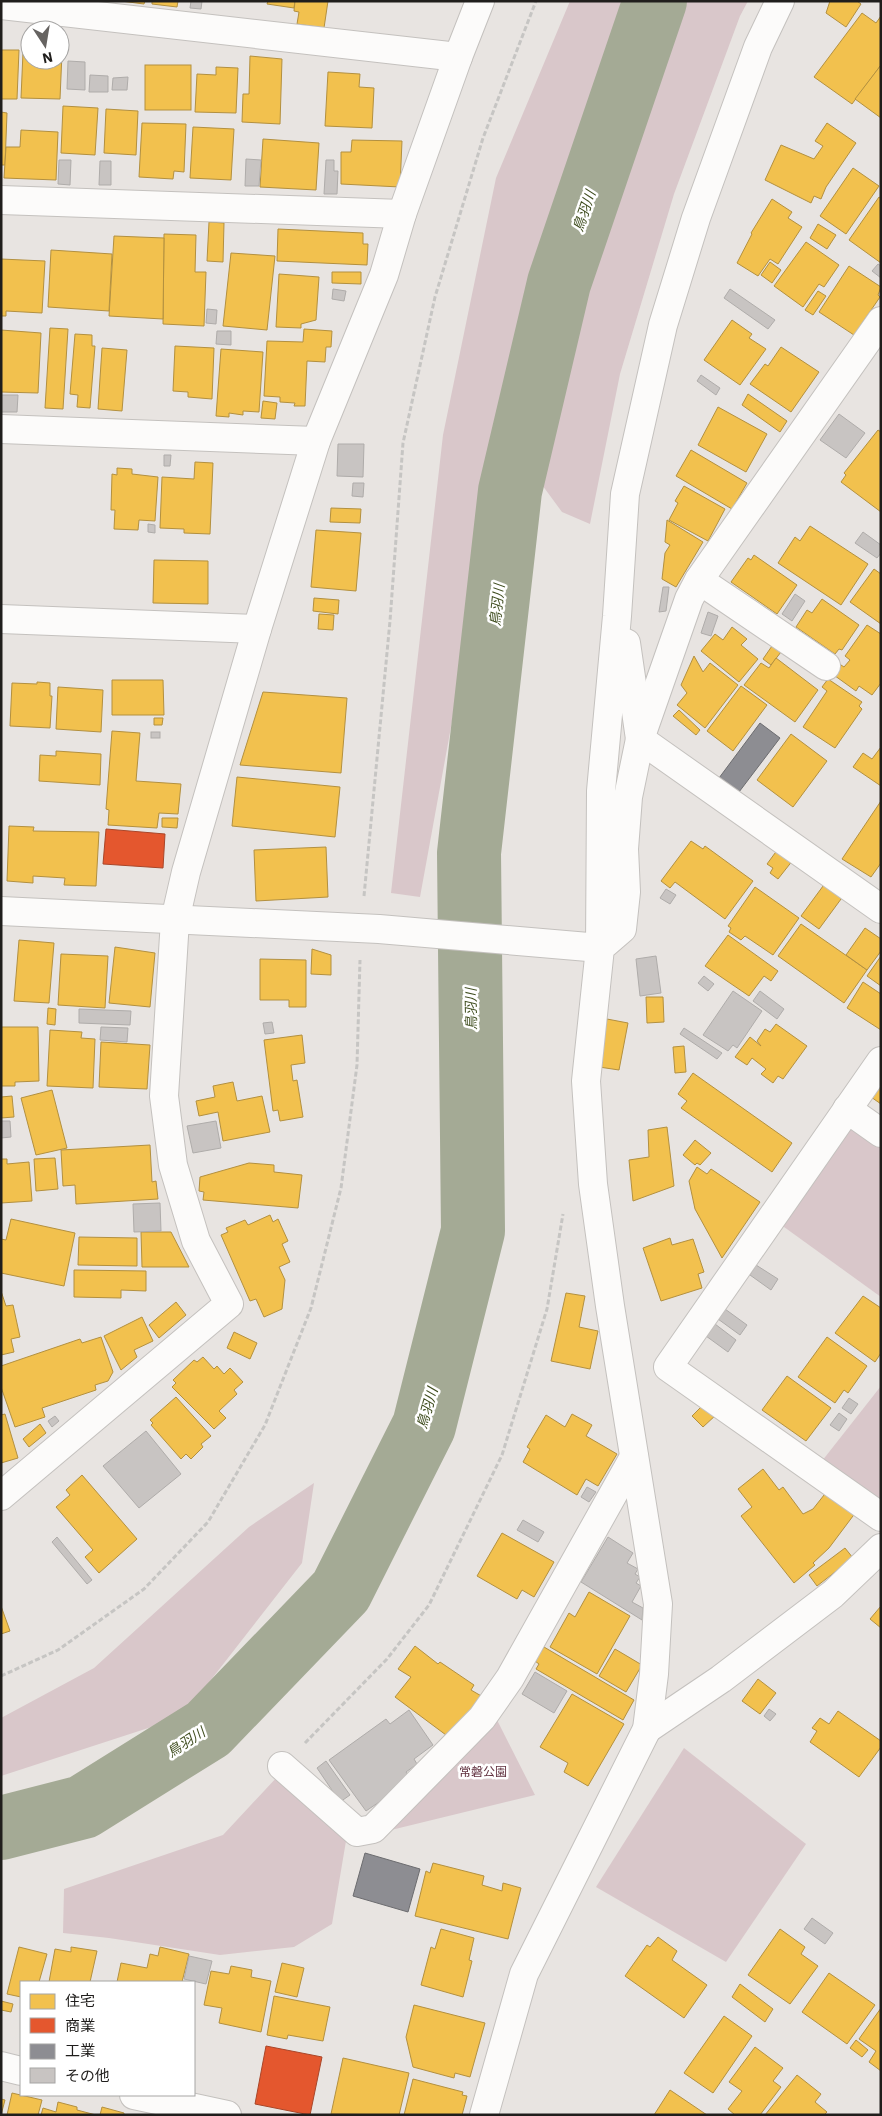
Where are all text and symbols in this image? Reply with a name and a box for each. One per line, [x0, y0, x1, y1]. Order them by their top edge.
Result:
north arrow [20, 20, 70, 70]
text: N [41, 48, 55, 68]
water label: 鳥羽川 [569, 186, 600, 234]
water label: 鳥羽川 [486, 581, 508, 627]
water label: 鳥羽川 [462, 986, 480, 1030]
water label: 鳥羽川 [413, 1383, 442, 1431]
water label: 鳥羽川 [163, 1722, 210, 1761]
park label: 常磐公園 [459, 1764, 507, 1779]
legend [20, 1981, 195, 2096]
text: 住宅 [65, 1991, 95, 2010]
text: 商業 [65, 2016, 95, 2035]
text: 工業 [65, 2041, 95, 2060]
text: その他 [65, 2066, 110, 2085]

